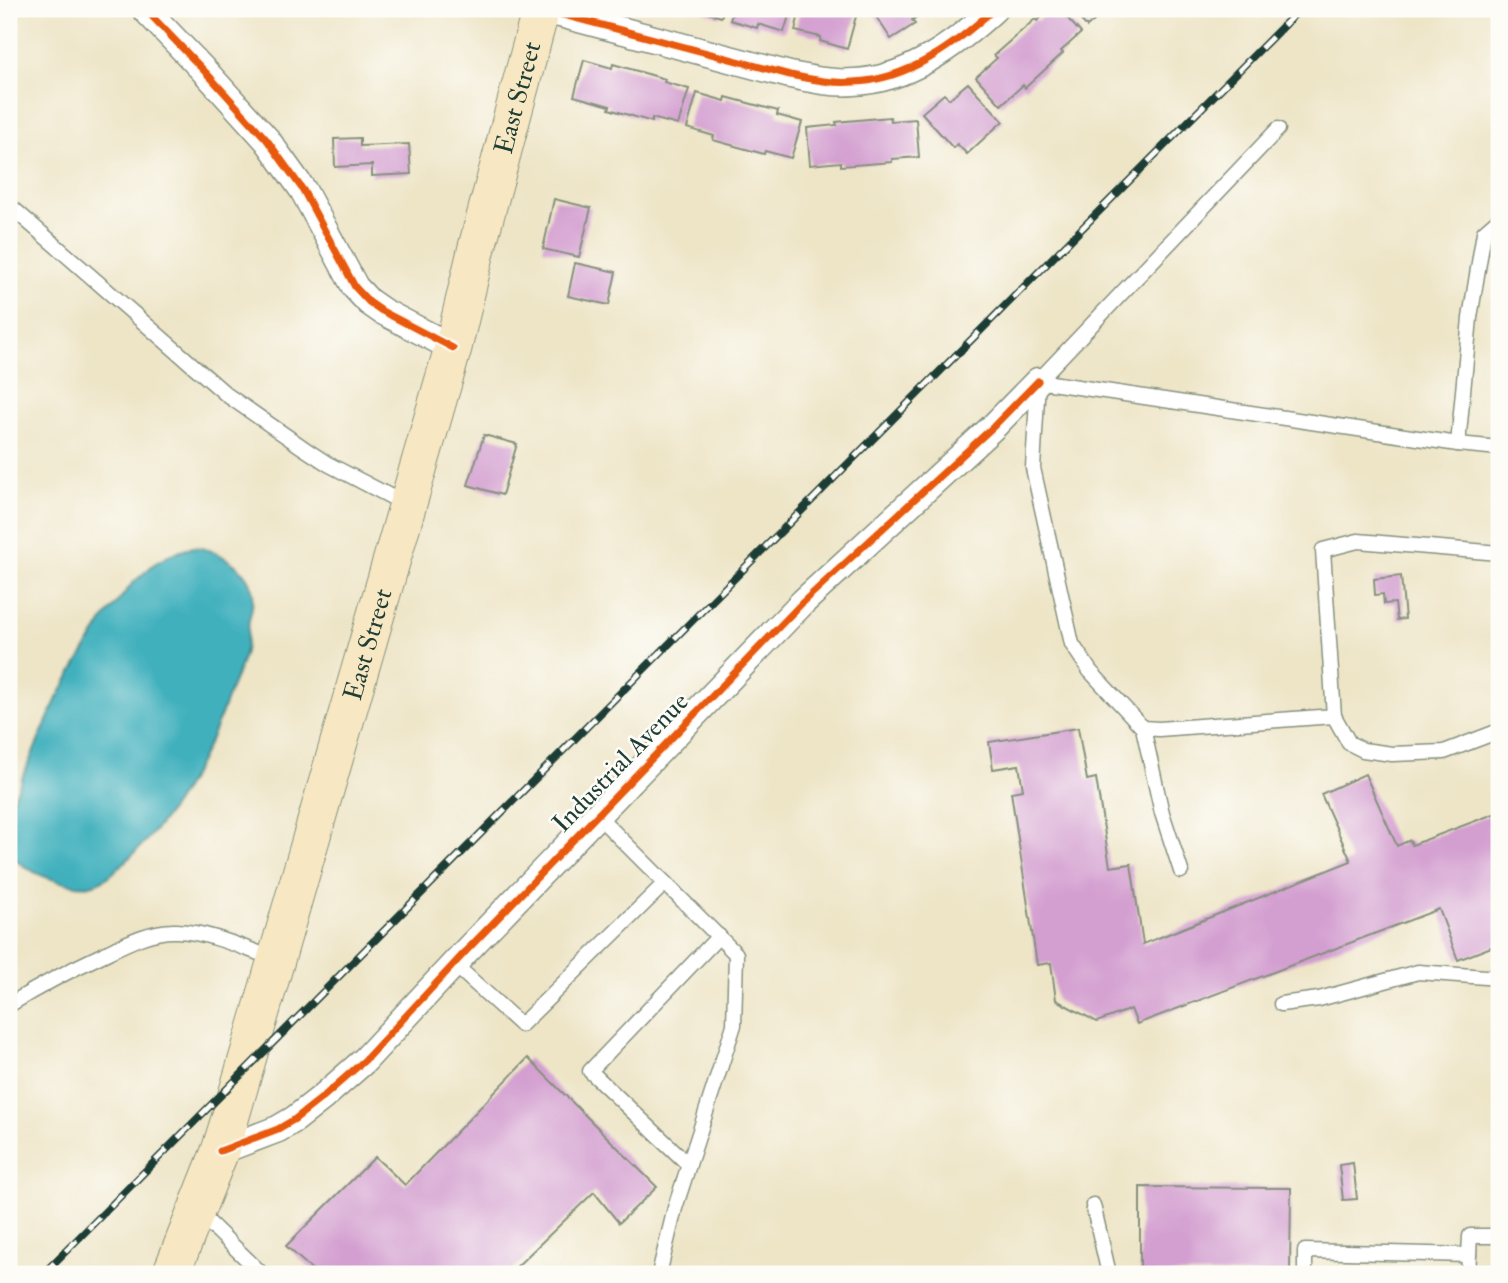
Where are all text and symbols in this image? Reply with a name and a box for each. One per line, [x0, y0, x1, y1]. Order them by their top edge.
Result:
street label: East Street [488, 38, 549, 158]
street label: East Street [337, 585, 400, 704]
street label: Industrial Avenue [546, 686, 696, 839]

